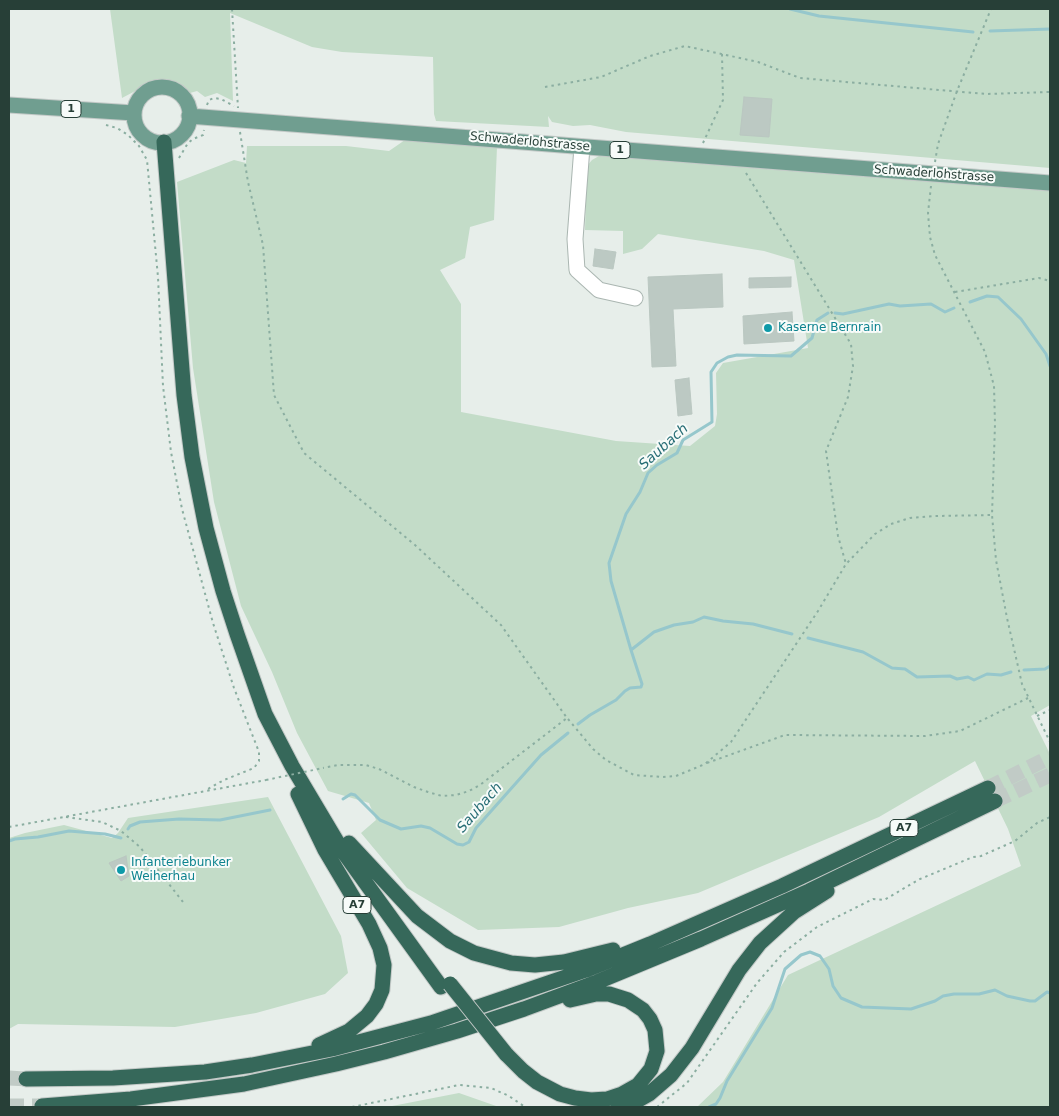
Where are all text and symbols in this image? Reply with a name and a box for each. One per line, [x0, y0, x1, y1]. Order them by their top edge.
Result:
road number: 1 [61, 100, 81, 118]
street label: Schwaderlohstrasse [469, 130, 591, 154]
road number: 1 [610, 142, 630, 158]
street label: Schwaderlohstrasse [873, 163, 995, 185]
place label: Kaserne Bernrain [778, 321, 881, 335]
marker: Kaserne Bernrain [762, 322, 774, 334]
water label: Saubach [636, 421, 692, 473]
water label: Saubach [454, 780, 506, 836]
road number: A7 [890, 820, 918, 836]
place label: Infanteriebunker Weiherhau [131, 856, 231, 884]
marker: Infanteriebunker Weiherhau [115, 864, 127, 876]
road number: A7 [343, 896, 371, 914]

